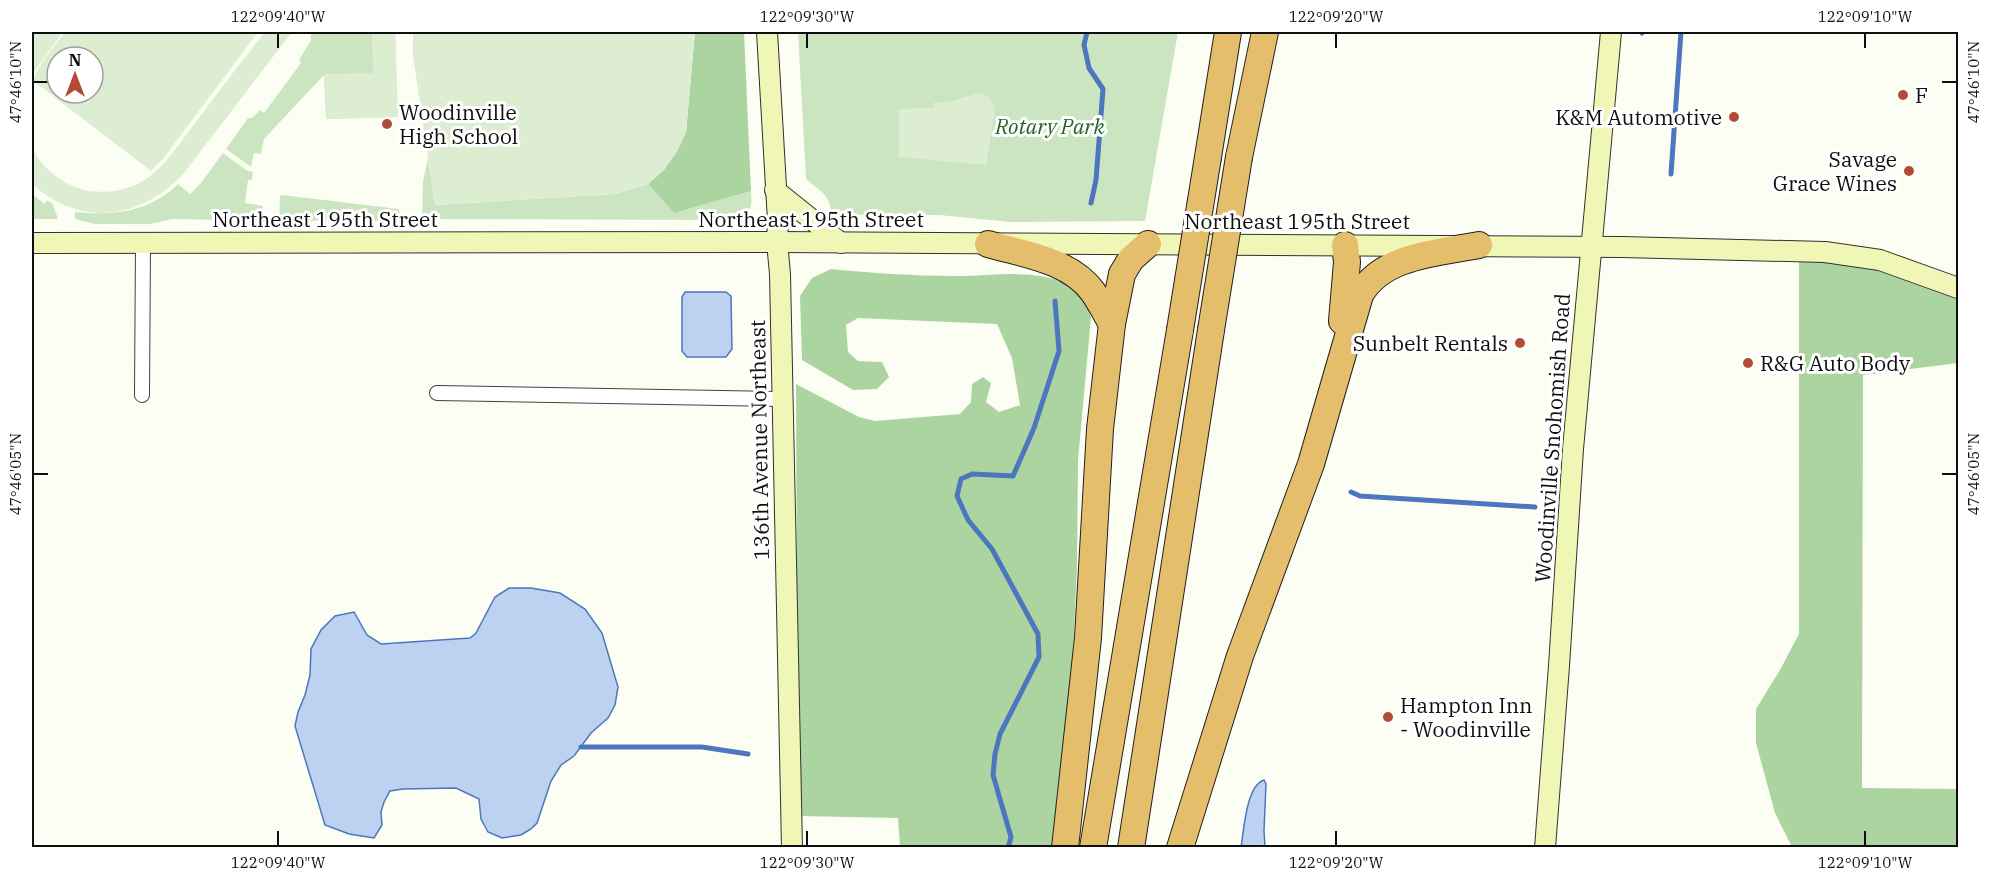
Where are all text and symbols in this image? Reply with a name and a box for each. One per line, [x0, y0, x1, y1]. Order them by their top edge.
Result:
text: 122°09'40"W [231, 7, 326, 26]
text: 122°09'30"W [760, 7, 855, 26]
text: 122°09'20"W [1289, 7, 1384, 26]
text: 122°09'10"W [1818, 7, 1913, 26]
text: 47°46'10"N [6, 41, 25, 123]
text: 47°46'10"N [1964, 41, 1983, 123]
north arrow [45, 45, 105, 105]
text: N [69, 50, 81, 70]
place label: F [1915, 81, 1928, 109]
marker: F [1896, 88, 1910, 102]
place label: Woodinville High School [399, 98, 518, 150]
place label: K&M Automotive [1555, 103, 1722, 131]
marker: K&M Automotive [1727, 110, 1741, 124]
park label: Rotary Park [994, 112, 1105, 140]
marker: Woodinville High School [380, 117, 394, 131]
place label: Savage Grace Wines [1773, 145, 1897, 197]
marker: Savage Grace Wines [1902, 164, 1916, 178]
street label: Northeast 195th Street [212, 205, 438, 233]
street label: Northeast 195th Street [698, 205, 924, 233]
street label: Northeast 195th Street [1184, 207, 1410, 235]
street label: Woodinville Snohomish Road [1528, 292, 1576, 584]
street label: 136th Avenue Northeast [743, 320, 775, 560]
place label: Sunbelt Rentals [1353, 329, 1508, 357]
marker: Sunbelt Rentals [1513, 336, 1527, 350]
place label: R&G Auto Body [1760, 349, 1911, 377]
marker: R&G Auto Body [1741, 356, 1755, 370]
text: 47°46'05"N [6, 433, 25, 515]
text: 47°46'05"N [1964, 433, 1983, 515]
place label: Hampton Inn - Woodinville [1400, 691, 1533, 743]
marker: Hampton Inn - Woodinville [1381, 710, 1395, 724]
text: 122°09'40"W [231, 853, 326, 872]
text: 122°09'30"W [760, 853, 855, 872]
text: 122°09'20"W [1289, 853, 1384, 872]
text: 122°09'10"W [1818, 853, 1913, 872]

